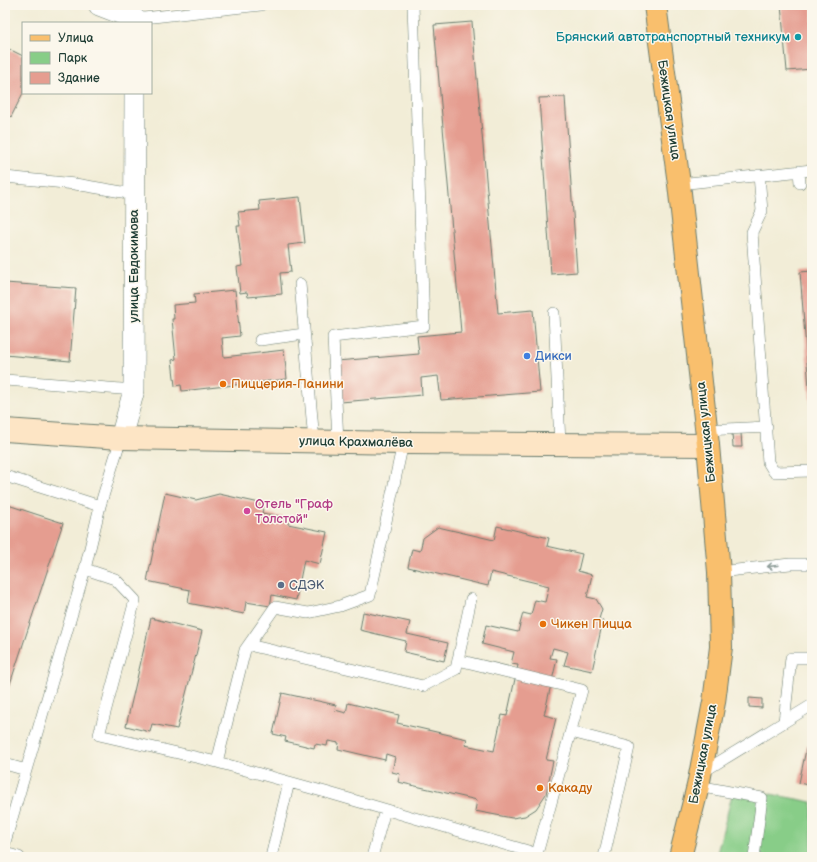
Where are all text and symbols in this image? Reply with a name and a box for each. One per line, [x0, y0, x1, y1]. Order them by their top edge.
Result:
legend [22, 22, 152, 94]
place label: Брянский автотранспортный техникум [556, 29, 790, 45]
text: Улица [58, 31, 94, 46]
marker: Брянский автотранспортный техникум [793, 32, 803, 42]
text: Парк [58, 51, 88, 66]
street label: Бежицкая улица [654, 59, 684, 162]
text: Здание [58, 71, 100, 86]
street label: улица Евдокимова [126, 209, 142, 323]
place label: Дикси [535, 348, 572, 364]
marker: Дикси [522, 351, 532, 361]
place label: Пиццерия-Панини [231, 376, 344, 392]
marker: Пиццерия-Панини [218, 379, 228, 389]
street label: Бежицкая улица [693, 380, 719, 483]
street label: улица Крахмалёва [299, 433, 413, 451]
place label: Отель "Граф Толстой" [255, 496, 333, 527]
marker: Отель "Граф Толстой" [242, 506, 252, 516]
one-way arrow [767, 562, 780, 569]
place label: СДЭК [289, 577, 325, 593]
marker: СДЭК [276, 580, 286, 590]
place label: Чикен Пицца [551, 616, 632, 632]
marker: Чикен Пицца [538, 619, 548, 629]
street label: Бежицкая улица [685, 702, 721, 805]
place label: Какаду [548, 780, 592, 796]
marker: Какаду [535, 783, 545, 793]

